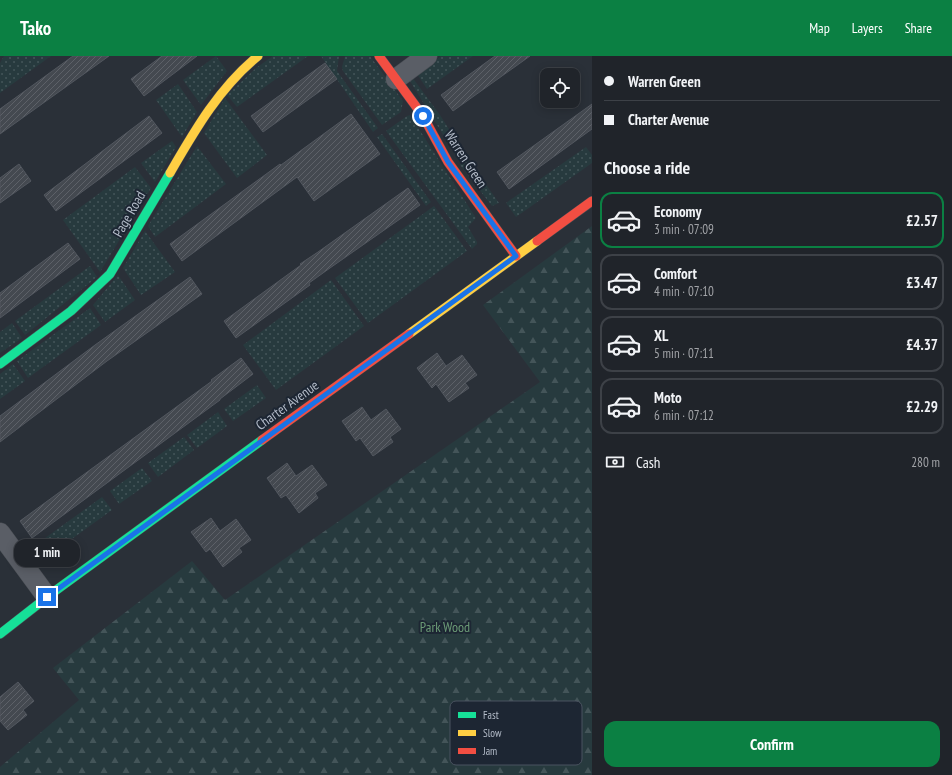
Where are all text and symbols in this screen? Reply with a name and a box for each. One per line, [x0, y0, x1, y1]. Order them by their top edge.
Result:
text: Tako [20, 16, 51, 40]
text: Map [809, 19, 830, 37]
text: Layers [852, 19, 883, 37]
text: Share [905, 19, 932, 37]
map controls [540, 68, 580, 108]
button: locate [540, 68, 580, 108]
text: Warren Green [628, 72, 701, 91]
route start [414, 107, 432, 125]
text: Charter Avenue [628, 110, 709, 129]
street label: Warren Green [441, 127, 491, 191]
text: Choose a ride [604, 156, 690, 179]
street label: Page Road [109, 188, 149, 240]
icon: car [606, 202, 642, 238]
text: Economy [654, 202, 702, 221]
text: £2.57 [906, 211, 938, 230]
text: 3 min · 07:09 [654, 221, 714, 238]
icon: car [606, 264, 642, 300]
text: Comfort [654, 264, 697, 283]
text: £3.47 [906, 273, 938, 292]
text: 4 min · 07:10 [654, 283, 714, 300]
icon: car [606, 326, 642, 362]
text: XL [654, 326, 668, 345]
text: £4.37 [906, 335, 938, 354]
text: 5 min · 07:11 [654, 345, 714, 362]
street label: Charter Avenue [252, 376, 322, 434]
icon: car [606, 388, 642, 424]
text: Moto [654, 388, 682, 407]
text: £2.29 [906, 397, 938, 416]
text: 6 min · 07:12 [654, 407, 714, 424]
icon: cash [604, 451, 626, 473]
text: Cash [636, 453, 660, 472]
text: 280 m [911, 454, 940, 471]
callout: 1 min [14, 539, 80, 567]
text: 1 min [34, 544, 60, 561]
route end [38, 588, 56, 606]
park label: Park Wood [420, 618, 470, 636]
legend [450, 701, 582, 765]
text: Fast [483, 708, 499, 722]
button: Confirm [604, 721, 940, 767]
text: Slow [483, 726, 502, 740]
text: Jam [482, 744, 497, 758]

